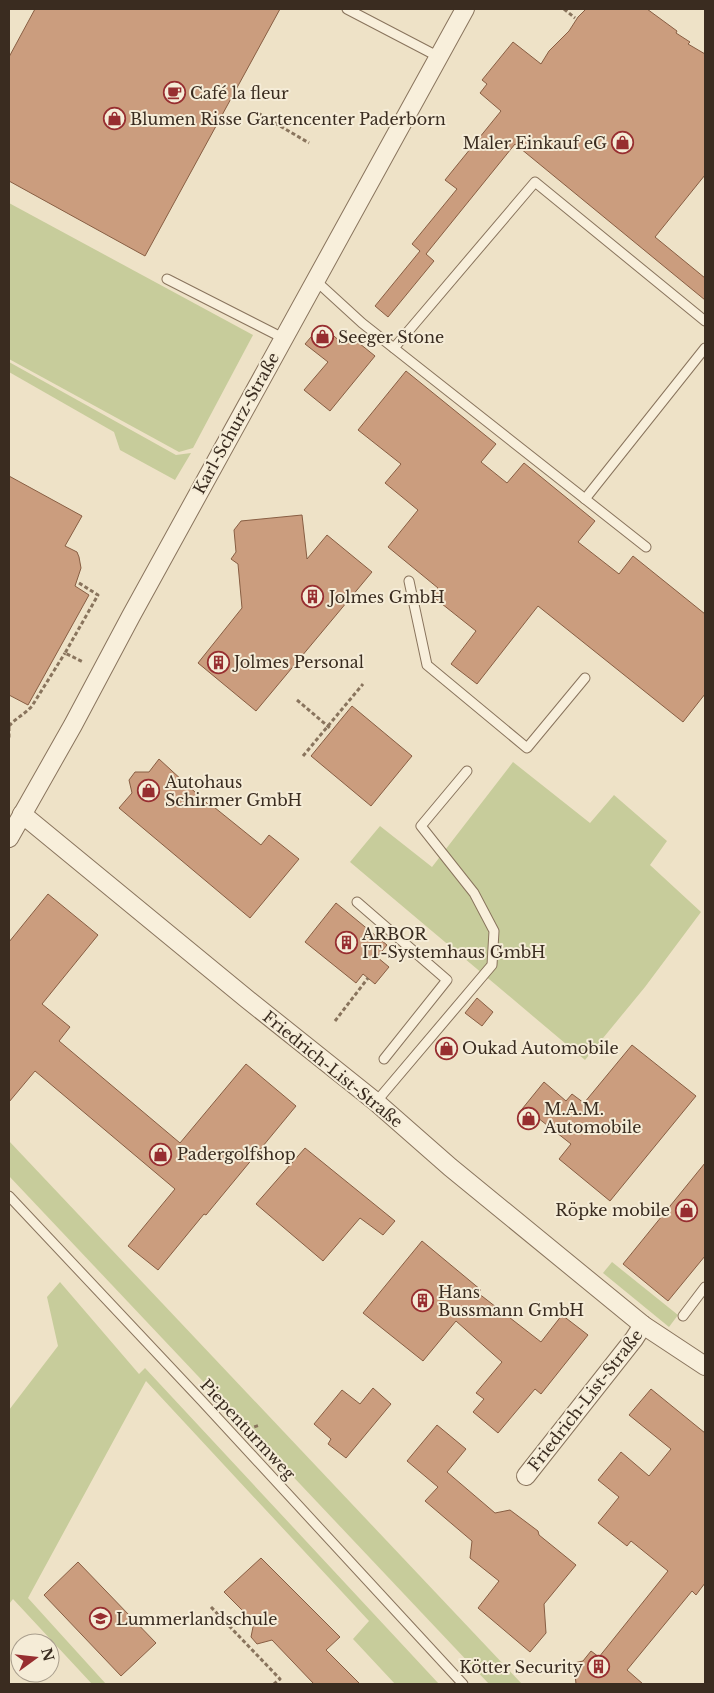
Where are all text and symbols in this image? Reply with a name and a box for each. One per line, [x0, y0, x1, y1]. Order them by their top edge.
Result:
cafe icon: Café la fleur [162, 81, 186, 105]
place label: Café la fleur [190, 83, 289, 103]
shop icon: Blumen Risse Gartencenter Paderborn [102, 107, 126, 131]
place label: Blumen Risse Gartencenter Paderborn [130, 109, 446, 129]
shop icon: Maler Einkauf eG [611, 131, 635, 155]
place label: Maler Einkauf eG [463, 133, 607, 153]
shop icon: Seeger Stone [310, 325, 334, 349]
place label: Seeger Stone [338, 327, 444, 347]
street label: Karl-Schurz-Straße [189, 349, 283, 497]
building icon: Jolmes GmbH [301, 585, 325, 609]
place label: Jolmes GmbH [327, 587, 445, 607]
building icon: Jolmes Personal [206, 650, 230, 674]
place label: Jolmes Personal [232, 652, 364, 672]
place label: Autohaus Schirmer GmbH [164, 772, 302, 810]
shop icon: Autohaus Schirmer GmbH [137, 779, 161, 803]
place label: ARBOR IT-Systemhaus GmbH [361, 924, 546, 962]
building icon: ARBOR IT-Systemhaus GmbH [334, 931, 358, 955]
street label: Friedrich-List-Straße [259, 1006, 407, 1132]
shop icon: Oukad Automobile [434, 1036, 458, 1060]
place label: Oukad Automobile [462, 1038, 619, 1058]
place label: M.A.M. Automobile [543, 1099, 641, 1137]
shop icon: M.A.M. Automobile [516, 1106, 540, 1130]
shop icon: Padergolfshop [149, 1142, 173, 1166]
place label: Padergolfshop [177, 1144, 296, 1164]
shop icon: Röpke mobile [674, 1198, 698, 1222]
place label: Röpke mobile [555, 1200, 670, 1220]
place label: Hans Bussmann GmbH [438, 1282, 584, 1320]
building icon: Hans Bussmann GmbH [410, 1289, 434, 1313]
street label: Friedrich-List-Straße [523, 1325, 647, 1475]
street label: Piepenturmweg [196, 1375, 300, 1484]
school or university icon: Lummerlandschule [88, 1607, 112, 1631]
place label: Lummerlandschule [116, 1609, 277, 1629]
north arrow [10, 1633, 60, 1683]
text: N [37, 1646, 58, 1663]
building icon: Kötter Security [587, 1655, 611, 1679]
place label: Kötter Security [459, 1657, 584, 1677]

